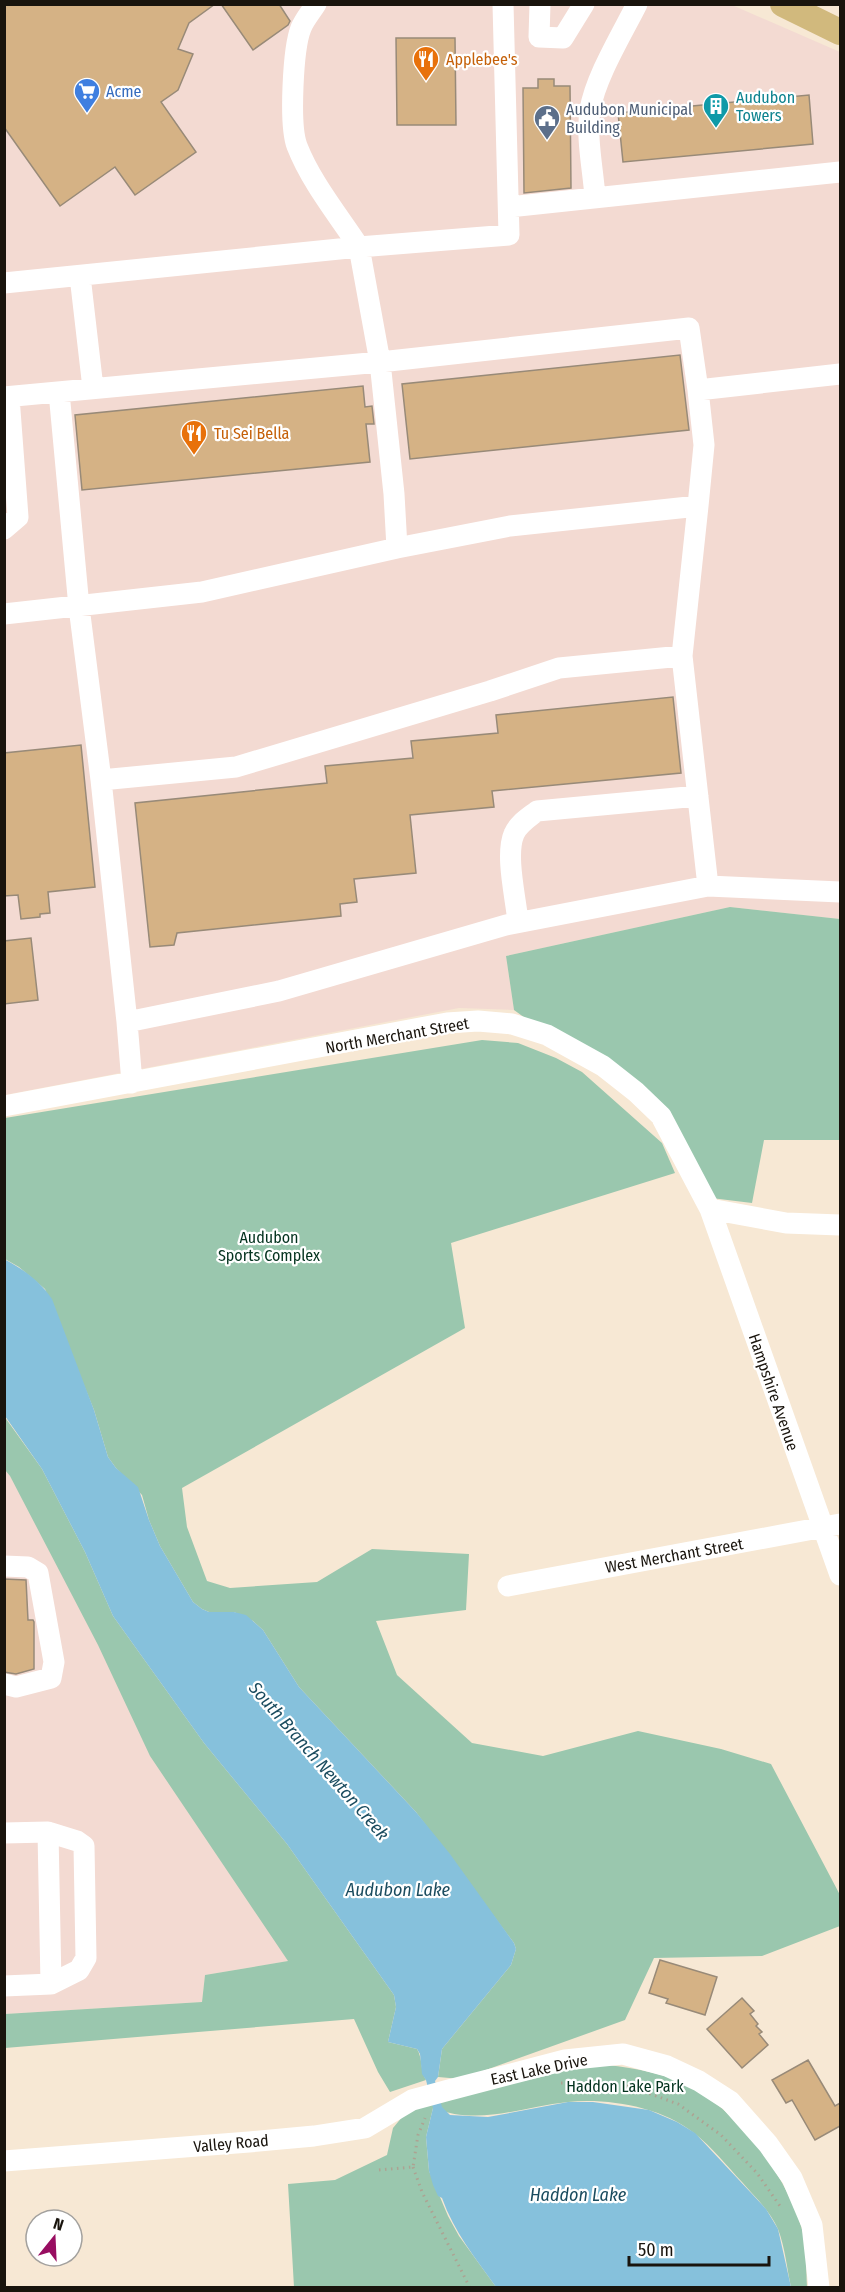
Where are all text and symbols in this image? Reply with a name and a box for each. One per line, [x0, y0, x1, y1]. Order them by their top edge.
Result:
restaurant icon: Applebee's [411, 44, 441, 82]
place label: Applebee's [446, 50, 518, 69]
supermarket icon: Acme [72, 76, 102, 114]
place label: Acme [106, 82, 142, 101]
place label: Audubon Towers [736, 88, 795, 125]
building icon: Audubon Towers [701, 91, 731, 129]
place label: Audubon Municipal Building [566, 100, 692, 137]
public building icon: Audubon Municipal Building [532, 103, 562, 141]
restaurant icon: Tu Sei Bella [179, 418, 209, 456]
place label: Tu Sei Bella [214, 424, 290, 443]
street label: North Merchant Street [324, 1013, 471, 1057]
park label: Audubon Sports Complex [218, 1228, 320, 1265]
street label: Hampshire Avenue [745, 1331, 802, 1453]
street label: West Merchant Street [604, 1534, 745, 1577]
water label: South Branch Newton Creek [244, 1677, 394, 1845]
water label: Audubon Lake [345, 1879, 451, 1901]
street label: East Lake Drive [489, 2050, 589, 2089]
park label: Haddon Lake Park [566, 2077, 684, 2096]
street label: Valley Road [193, 2131, 269, 2156]
water label: Haddon Lake [530, 2184, 627, 2206]
north arrow [24, 2208, 84, 2268]
text: N [51, 2214, 66, 2235]
scale bar [629, 2229, 768, 2267]
text: 50 m [638, 2239, 674, 2261]

